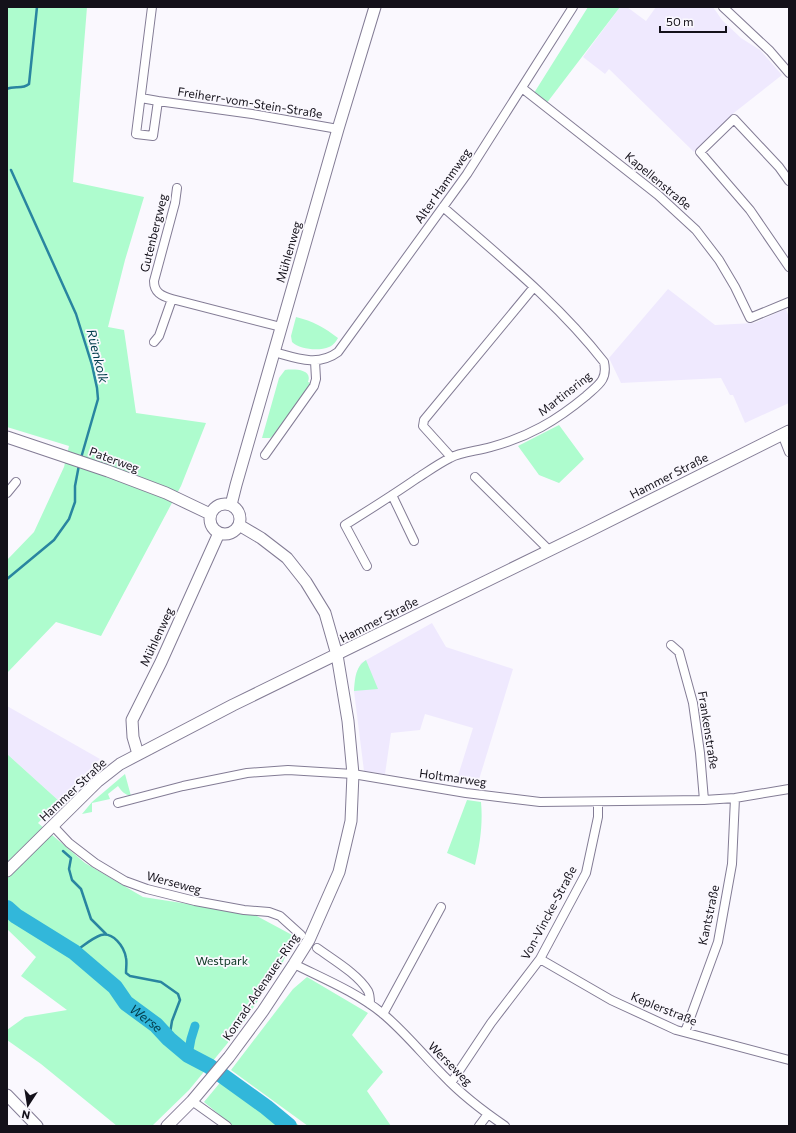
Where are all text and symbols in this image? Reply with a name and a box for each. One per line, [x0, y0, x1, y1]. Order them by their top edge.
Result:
scale bar [660, 8, 726, 34]
text: 50 m [666, 14, 694, 28]
street label: Freiherr-vom-Stein-Straße [177, 84, 324, 120]
street label: Alter Hammweg [411, 145, 473, 225]
street label: Kapellenstraße [623, 149, 695, 212]
street label: Gutenbergweg [137, 192, 170, 274]
street label: Mühlenweg [273, 219, 304, 284]
water label: Rüenkolk [84, 327, 113, 386]
street label: Martinsring [535, 368, 594, 418]
street label: Paterweg [88, 444, 142, 475]
street label: Hammer Straße [627, 449, 710, 501]
street label: Hammer Straße [337, 593, 420, 645]
street label: Mühlenweg [136, 604, 176, 668]
street label: Frankenstraße [696, 690, 722, 770]
street label: Hammer Straße [36, 755, 109, 824]
street label: Holtmarweg [419, 765, 488, 789]
street label: Von-Vincke-Straße [518, 863, 579, 962]
street label: Werseweg [145, 868, 204, 896]
street label: Kantstraße [695, 883, 721, 946]
street label: Konrad-Adenauer-Ring [219, 930, 302, 1043]
park label: Westpark [196, 953, 249, 967]
street label: Keplerstraße [629, 988, 699, 1028]
water label: Werse [127, 1001, 167, 1035]
street label: Werseweg [426, 1038, 476, 1088]
north arrow [8, 1085, 48, 1125]
text: N [20, 1108, 31, 1122]

